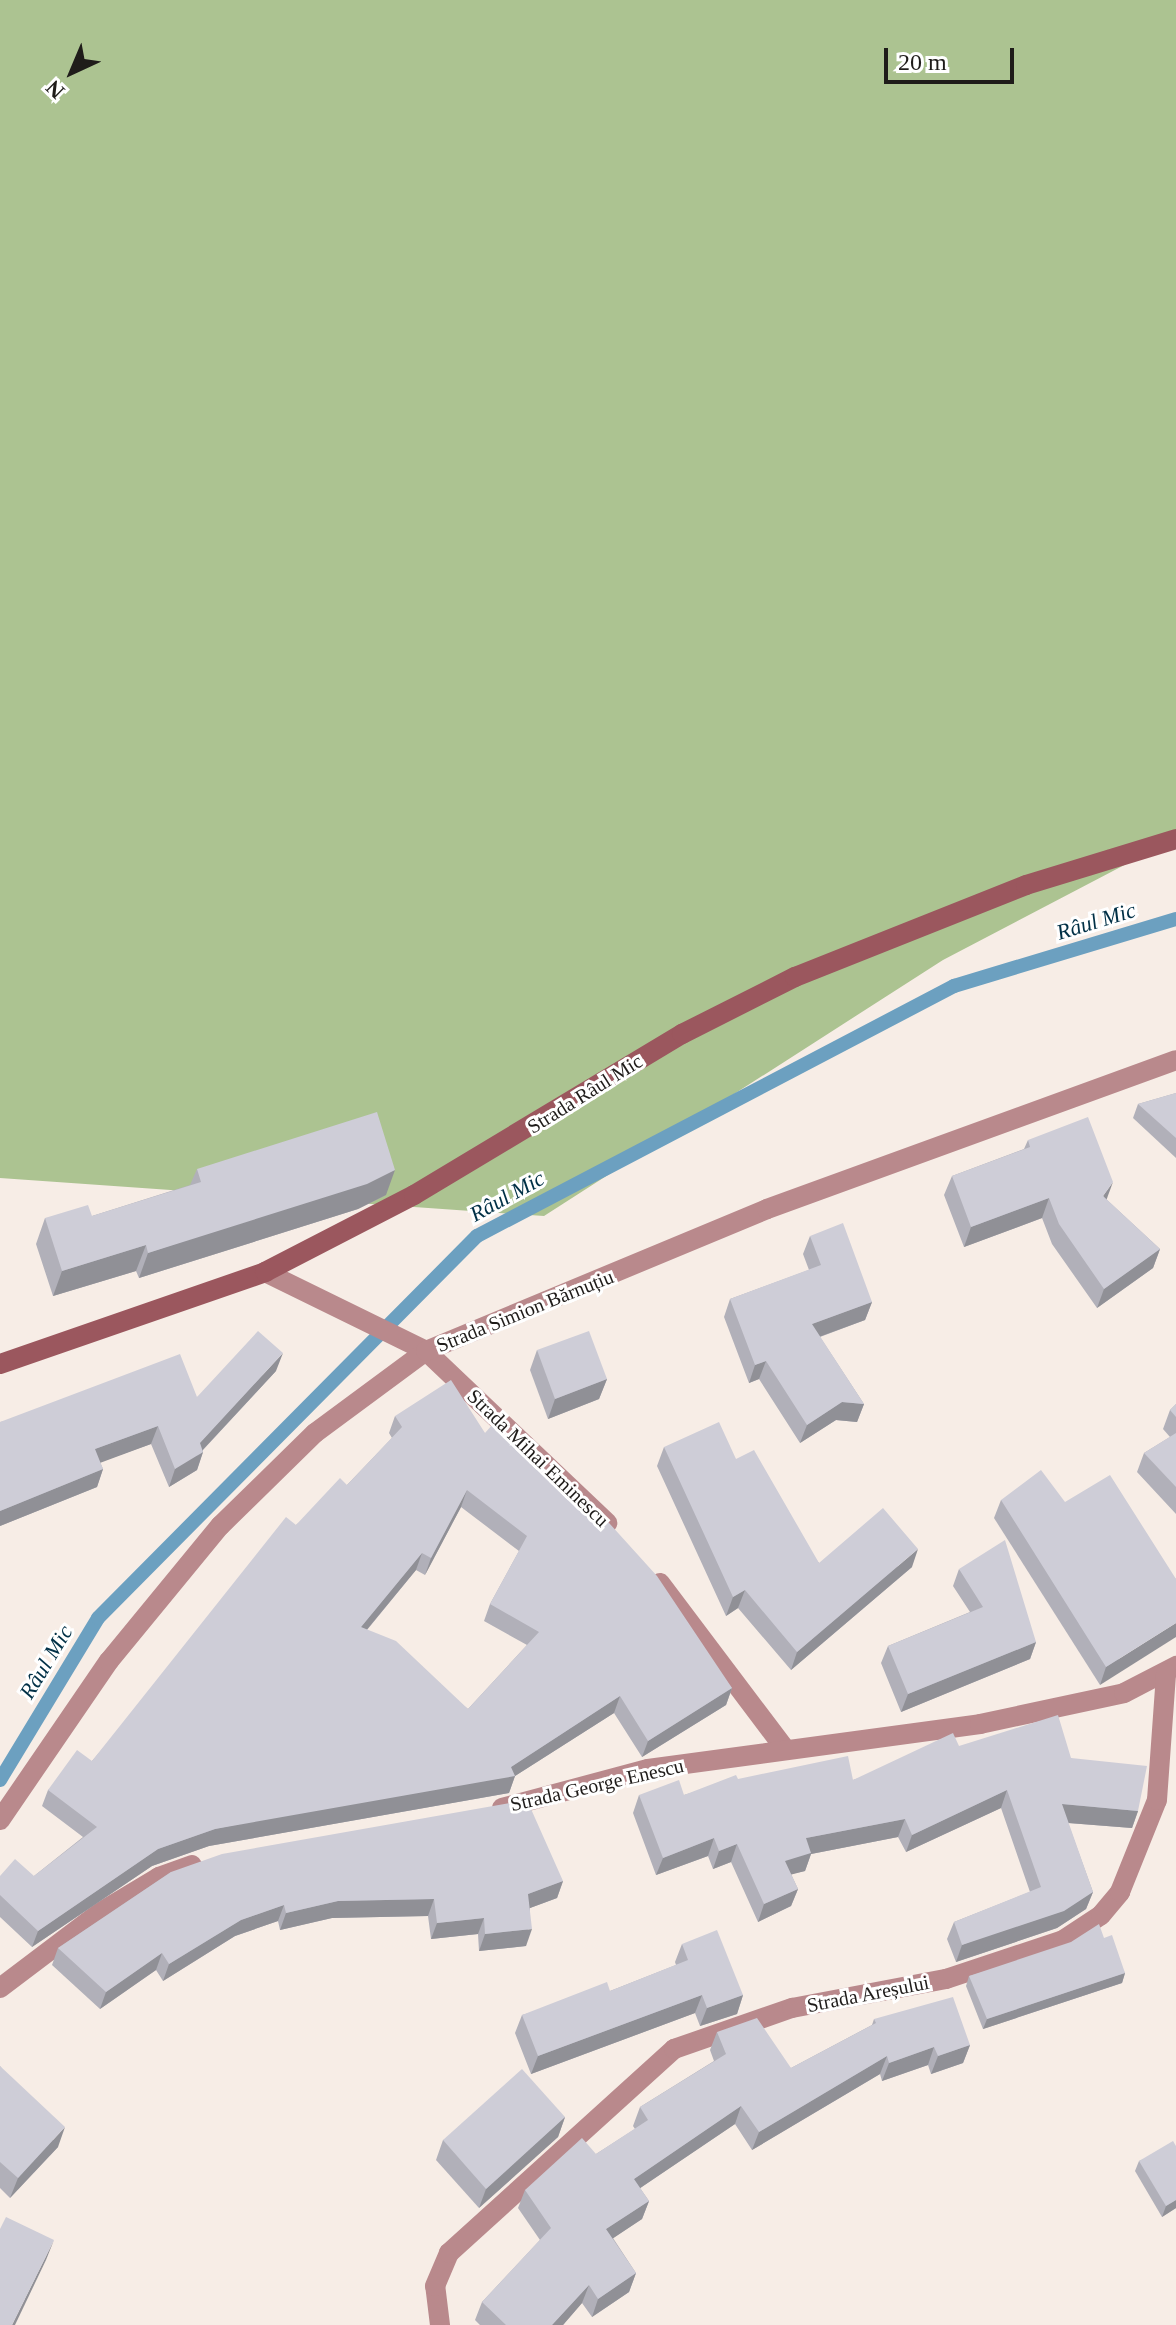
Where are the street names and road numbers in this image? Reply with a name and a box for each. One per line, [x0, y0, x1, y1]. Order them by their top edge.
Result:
street label: Strada Râul Mic [523, 1049, 647, 1139]
street label: Strada Simion Bărnuțiu [433, 1264, 617, 1358]
street label: Strada Mihai Eminescu [462, 1384, 614, 1532]
street label: Strada George Enescu [508, 1753, 686, 1817]
street label: Strada Areșului [804, 1970, 932, 2018]

